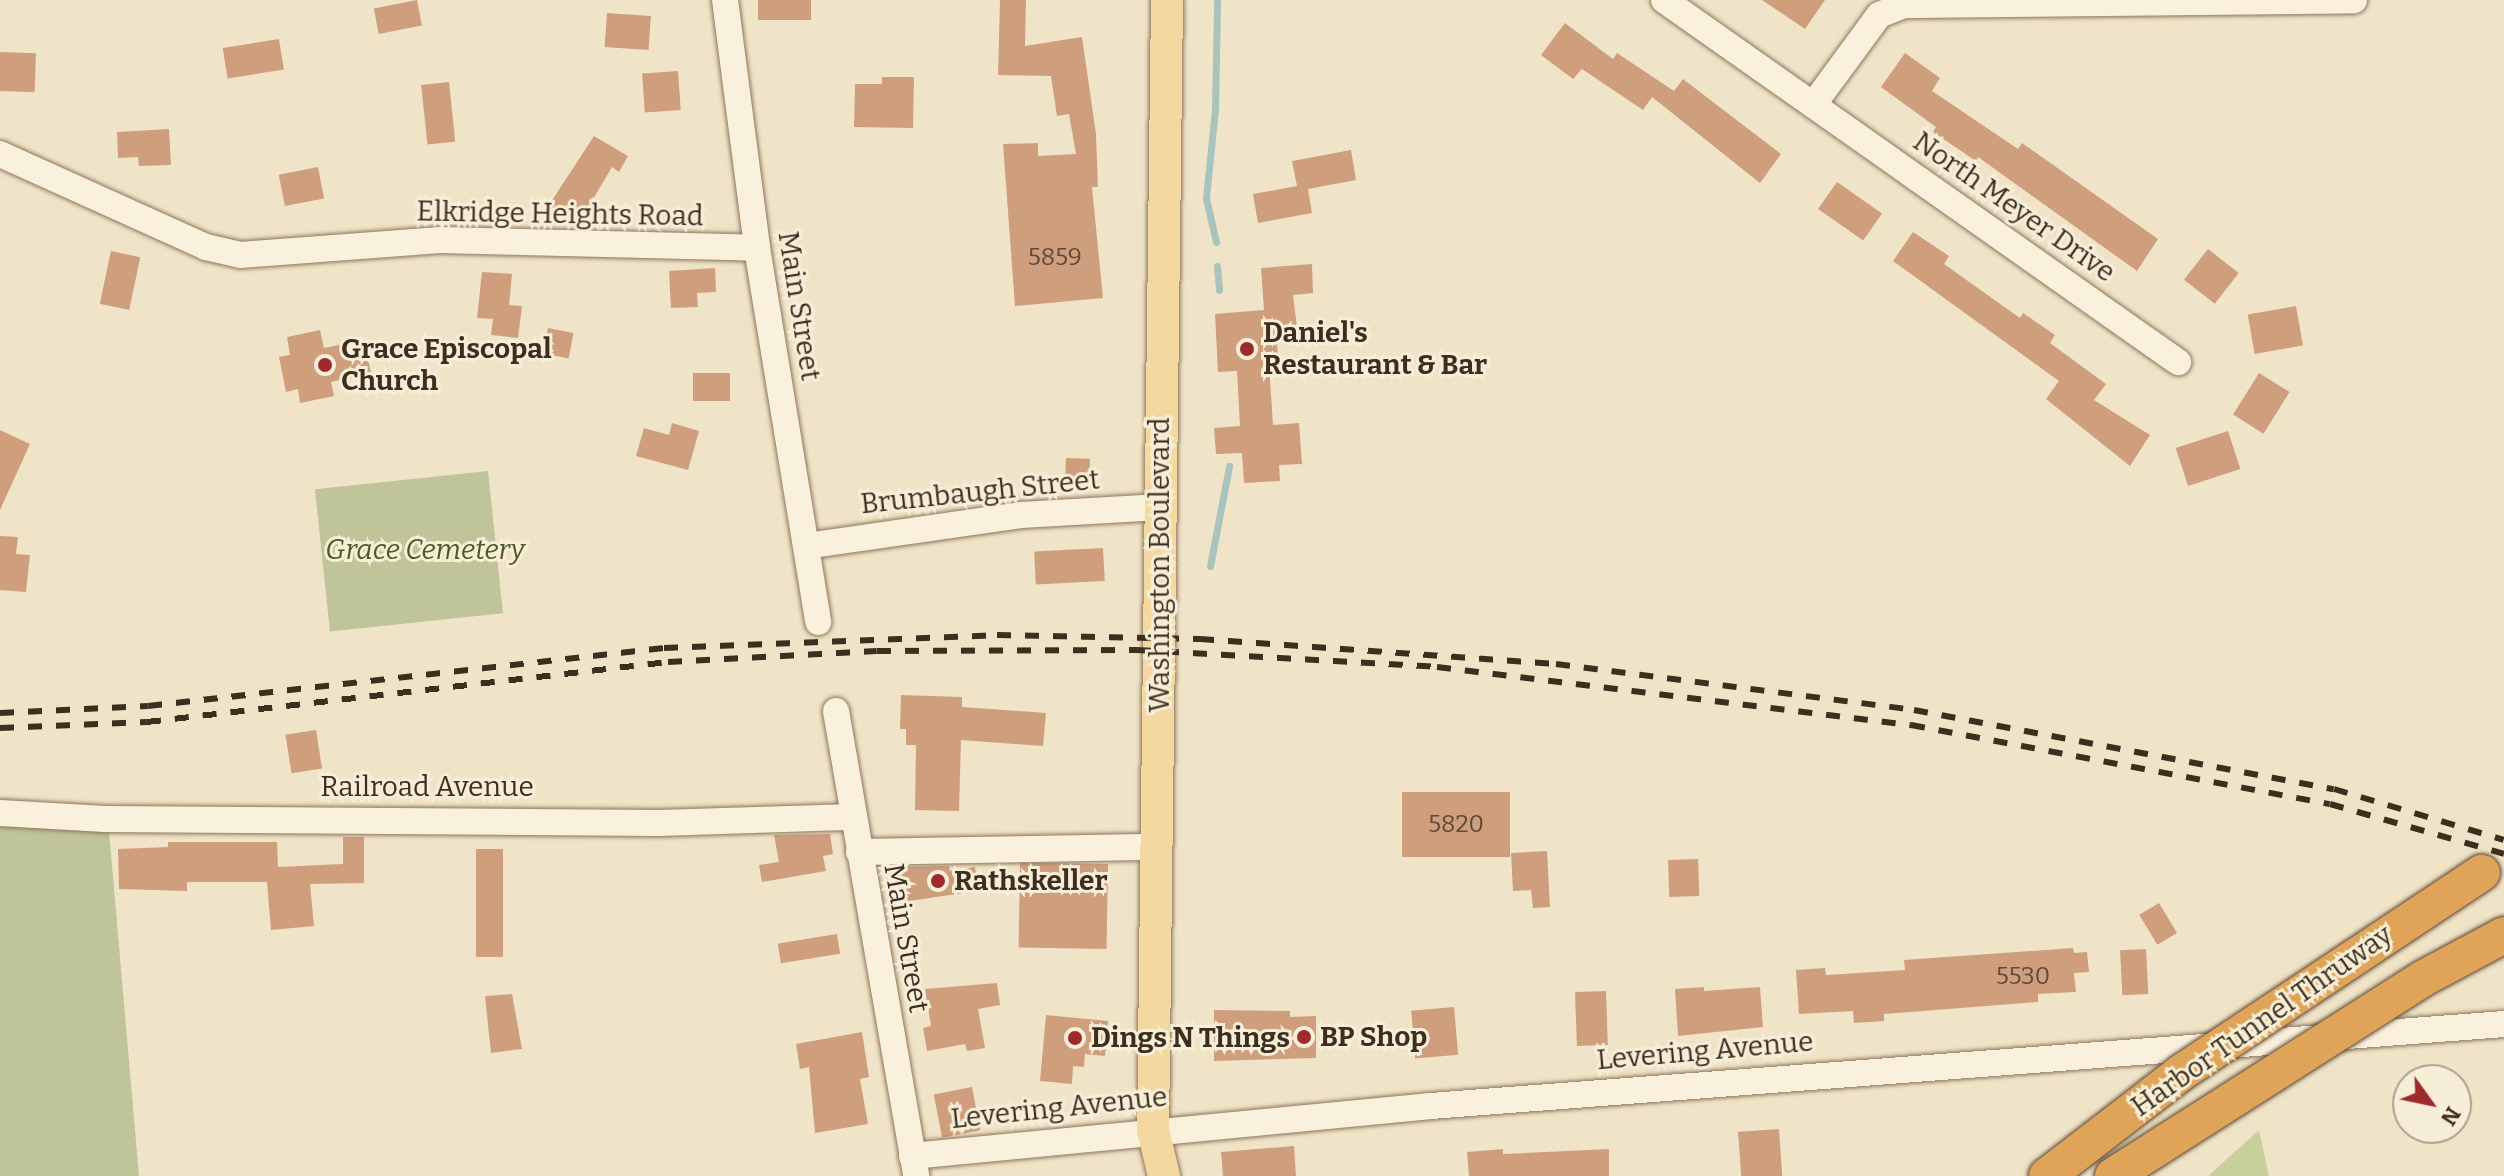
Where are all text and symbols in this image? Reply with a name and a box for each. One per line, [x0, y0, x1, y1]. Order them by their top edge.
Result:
street label: North Meyer Drive [1907, 125, 2121, 289]
street label: Elkridge Heights Road [416, 195, 704, 233]
street label: Main Street [771, 229, 827, 383]
house number: 5859 [1028, 244, 1082, 272]
place label: Daniel's Restaurant & Bar [1263, 316, 1487, 382]
place label: Grace Episcopal Church [341, 332, 552, 398]
marker: Daniel's Restaurant & Bar [1238, 340, 1256, 358]
marker: Grace Episcopal Church [316, 356, 334, 374]
street label: Washington Boulevard [1143, 417, 1177, 713]
street label: Brumbaugh Street [859, 463, 1101, 521]
park label: Grace Cemetery [325, 533, 525, 567]
street label: Railroad Avenue [320, 770, 534, 804]
house number: 5820 [1428, 811, 1484, 839]
street label: Main Street [876, 861, 936, 1015]
place label: Rathskeller [954, 864, 1108, 898]
marker: Rathskeller [929, 872, 947, 890]
street label: Harbor Tunnel Thruway [2125, 918, 2399, 1124]
house number: 5530 [1996, 963, 2050, 991]
place label: BP Shop [1320, 1020, 1427, 1054]
place label: Dings N Things [1091, 1021, 1290, 1055]
street label: Levering Avenue [1595, 1025, 1815, 1077]
marker: BP Shop [1295, 1028, 1313, 1046]
marker: Dings N Things [1066, 1029, 1084, 1047]
north arrow [2392, 1064, 2472, 1144]
street label: Levering Avenue [949, 1080, 1169, 1136]
text: N [2435, 1102, 2467, 1131]

